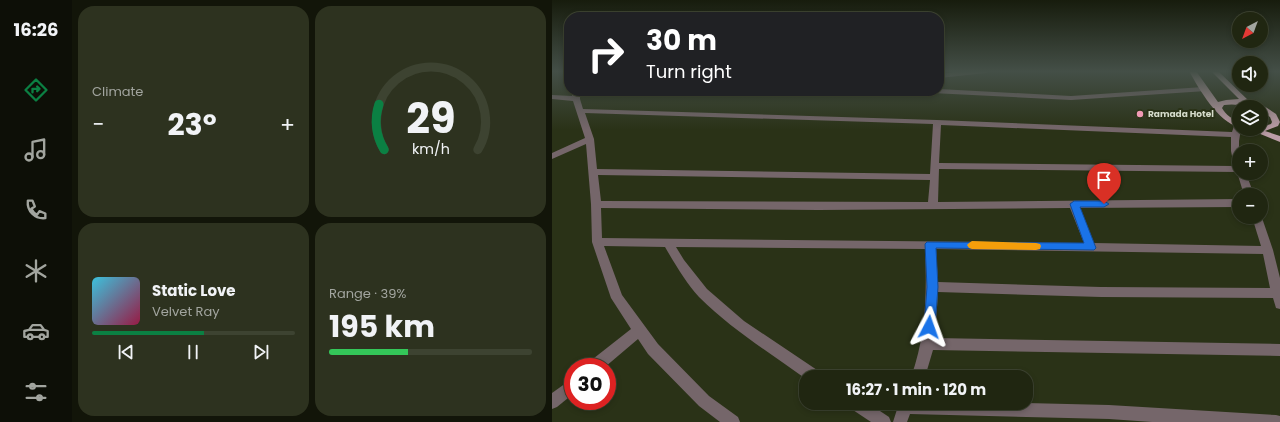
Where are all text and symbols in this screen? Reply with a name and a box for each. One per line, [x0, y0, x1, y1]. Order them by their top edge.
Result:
north arrow [1232, 12, 1268, 48]
map controls [1232, 12, 1268, 224]
text: 16:26 [13, 17, 59, 42]
text: 30 m [646, 21, 717, 60]
icon: right [580, 28, 632, 80]
button: sound [1232, 56, 1268, 92]
text: Turn right [646, 59, 732, 84]
icon: directions [22, 76, 50, 104]
text: Climate [92, 82, 143, 101]
text: 29 [406, 88, 455, 147]
button: layers [1232, 100, 1268, 136]
text: 23° [167, 103, 217, 146]
place label: Ramada Hotel [1148, 108, 1214, 120]
text: − [92, 109, 104, 140]
text: + [280, 109, 295, 140]
marker: Ramada Hotel [1135, 109, 1145, 119]
icon: music [22, 136, 50, 164]
text: km/h [411, 138, 450, 158]
button: + [1232, 144, 1268, 180]
pin [1087, 163, 1121, 204]
icon: arrive [1093, 169, 1115, 191]
button: − [1232, 188, 1268, 224]
icon: phone [22, 196, 50, 224]
icon: climate [22, 257, 50, 285]
text: Static Love [152, 280, 236, 301]
text: Range · 39% [329, 284, 406, 303]
text: Velvet Ray [152, 302, 220, 321]
text: 195 km [329, 305, 435, 348]
position arrow [908, 306, 950, 348]
icon: car [22, 317, 50, 345]
icon: previous [115, 341, 137, 363]
icon: pause [182, 341, 204, 363]
icon: next [250, 341, 272, 363]
speed limit sign: 30 [564, 358, 616, 410]
icon: filters [22, 378, 50, 406]
text: 16:27 · 1 min · 120 m [846, 379, 986, 400]

